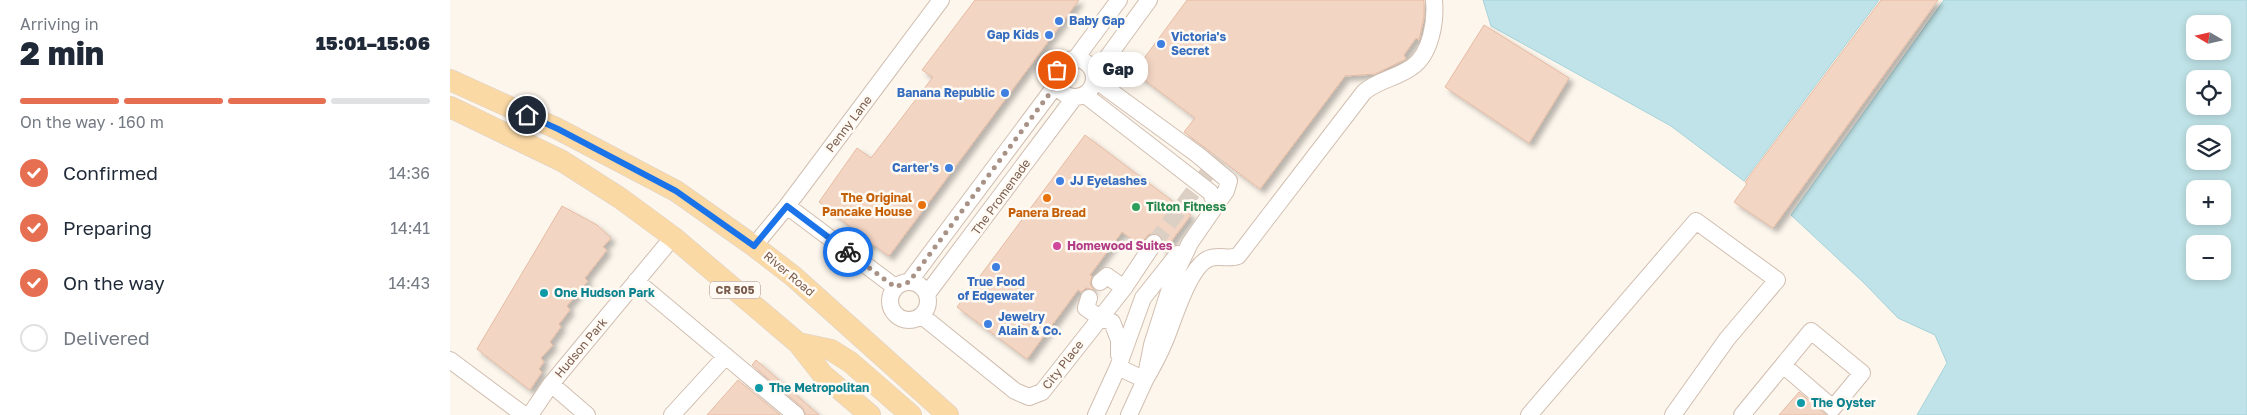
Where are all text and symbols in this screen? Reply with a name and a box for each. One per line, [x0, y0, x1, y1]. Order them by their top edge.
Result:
place label: Baby Gap [1069, 13, 1126, 28]
text: Arriving in [20, 14, 99, 34]
marker: Baby Gap [1053, 15, 1065, 27]
north arrow [2186, 15, 2231, 60]
map controls [2186, 15, 2231, 280]
place label: Gap Kids [987, 27, 1039, 42]
marker: Gap Kids [1043, 29, 1055, 41]
place label: Victoria's Secret [1171, 29, 1226, 58]
text: 15:01–15:06 [316, 31, 430, 54]
text: 2 min [20, 34, 104, 72]
marker: Victoria's Secret [1155, 38, 1167, 50]
pin [1036, 49, 1078, 91]
callout: Gap [1087, 52, 1147, 88]
icon: bag [1043, 56, 1071, 84]
text: Gap [1102, 59, 1134, 79]
button: locate [2186, 70, 2231, 115]
place label: Banana Republic [897, 85, 995, 100]
marker: Banana Republic [999, 87, 1011, 99]
street label: Penny Lane [822, 92, 875, 155]
pin [506, 94, 548, 136]
icon: home [513, 101, 541, 129]
text: On the way · 160 m [20, 112, 164, 132]
button: layers [2186, 125, 2231, 170]
street label: The Promenade [968, 156, 1033, 238]
icon: check [20, 159, 48, 187]
place label: Carter's [892, 160, 939, 175]
text: Confirmed [63, 161, 158, 184]
marker: Carter's [943, 162, 955, 174]
text: 14:36 [389, 163, 430, 183]
place label: JJ Eyelashes [1070, 173, 1147, 188]
marker: JJ Eyelashes [1054, 175, 1066, 187]
button: + [2186, 180, 2231, 225]
place label: The Original Pancake House [822, 190, 912, 219]
marker: Panera Bread [1041, 192, 1053, 204]
marker: The Original Pancake House [916, 199, 928, 211]
place label: Tilton Fitness [1146, 199, 1226, 214]
marker: Tilton Fitness [1130, 201, 1142, 213]
place label: Panera Bread [1008, 205, 1086, 220]
icon: check [20, 214, 48, 242]
text: Preparing [63, 216, 152, 239]
text: 14:41 [390, 218, 430, 238]
courier [823, 227, 873, 277]
button: − [2186, 235, 2231, 280]
icon: bike [834, 238, 862, 266]
place label: Homewood Suites [1067, 238, 1173, 253]
marker: Homewood Suites [1051, 240, 1063, 252]
street label: River Road [761, 248, 818, 299]
marker: True Food of Edgewater [990, 261, 1002, 273]
icon: check [20, 269, 48, 297]
text: On the way [63, 271, 165, 294]
text: 14:43 [389, 273, 430, 293]
place label: True Food of Edgewater [958, 274, 1035, 303]
road number: CR 505 [710, 282, 760, 298]
place label: One Hudson Park [554, 285, 655, 300]
marker: One Hudson Park [538, 287, 550, 299]
place label: Jewelry Alain & Co. [998, 309, 1062, 338]
street label: Hudson Park [551, 314, 610, 381]
marker: Jewelry Alain & Co. [982, 318, 994, 330]
text: Delivered [63, 326, 150, 349]
street label: City Place [1039, 337, 1086, 392]
place label: The Metropolitan [769, 380, 869, 395]
marker: The Metropolitan [753, 382, 765, 394]
place label: The Oyster [1811, 395, 1876, 410]
marker: The Oyster [1795, 397, 1807, 409]

